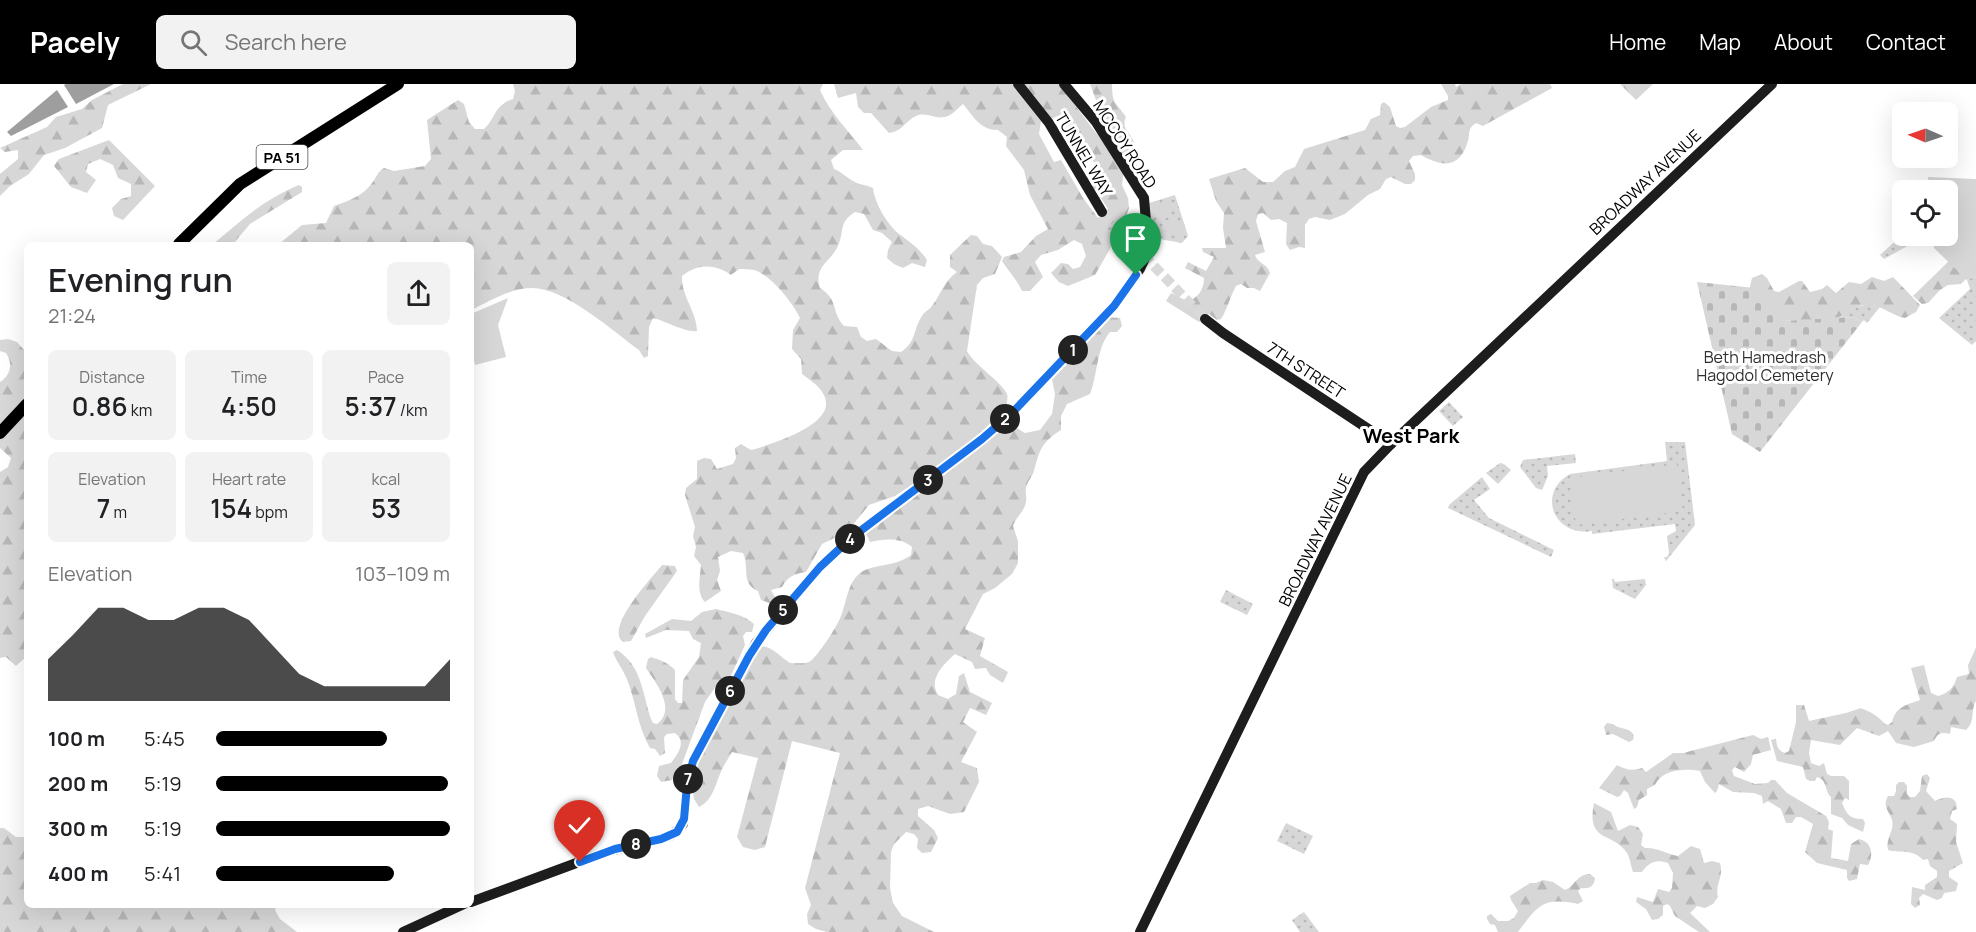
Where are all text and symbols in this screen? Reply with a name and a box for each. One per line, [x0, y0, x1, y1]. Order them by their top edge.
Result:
search box [156, 15, 576, 69]
text: Pacely [30, 23, 120, 61]
icon: search [177, 26, 210, 59]
text: Search here [225, 27, 347, 57]
text: Home [1609, 28, 1666, 56]
text: Map [1699, 28, 1741, 56]
text: About [1774, 28, 1833, 56]
text: Contact [1866, 28, 1946, 56]
street label: MCCOY ROAD [1088, 96, 1162, 193]
north arrow [1892, 102, 1958, 168]
map controls [1892, 102, 1958, 246]
street label: TUNNEL WAY [1050, 108, 1118, 200]
street label: BROADWAY AVENUE [1584, 124, 1706, 240]
road number: PA 51 [256, 145, 308, 169]
button: locate [1892, 180, 1958, 246]
pin [1110, 213, 1161, 275]
icon: arrive [1119, 222, 1152, 255]
text: Evening run [48, 257, 233, 302]
button: share [387, 262, 450, 325]
text: 21:24 [48, 302, 96, 329]
pin: 1 [1058, 335, 1088, 365]
street label: 7TH STREET [1263, 337, 1350, 404]
text: 1 [1069, 339, 1077, 361]
park label: Beth Hamedrash Hagodol Cemetery [1696, 346, 1834, 386]
text: Distance [79, 366, 145, 388]
text: Time [231, 366, 267, 388]
text: Pace [368, 366, 404, 388]
text: 0.86 [72, 388, 128, 424]
text: 4:50 [221, 388, 277, 424]
text: 5:37 [344, 388, 397, 424]
text: km [128, 399, 152, 421]
text: /km [397, 399, 428, 421]
pin: 2 [990, 404, 1020, 434]
text: 2 [1000, 408, 1010, 430]
district label: West Park [1363, 422, 1461, 449]
pin: 3 [913, 465, 943, 495]
text: Elevation [78, 468, 146, 490]
text: Heart rate [212, 468, 286, 490]
text: kcal [371, 468, 401, 490]
text: 3 [923, 469, 933, 491]
street label: BROADWAY AVENUE [1273, 470, 1357, 610]
text: 7 [97, 490, 110, 526]
text: 154 [210, 490, 252, 526]
text: 53 [371, 490, 401, 526]
text: m [110, 501, 127, 523]
text: bpm [252, 501, 288, 523]
pin: 4 [835, 524, 865, 554]
text: 4 [845, 528, 855, 550]
text: Elevation [48, 560, 132, 587]
text: 103–109 m [355, 560, 450, 587]
pin: 5 [768, 595, 798, 625]
text: 5 [778, 599, 788, 621]
pin: 6 [715, 676, 745, 706]
text: 6 [725, 680, 735, 702]
text: 100 m [48, 725, 105, 752]
text: 5:45 [144, 725, 185, 752]
pin: 7 [673, 764, 703, 794]
text: 7 [684, 768, 692, 790]
text: 200 m [48, 770, 108, 797]
text: 5:19 [144, 770, 182, 797]
pin [554, 800, 605, 862]
icon: check [563, 809, 596, 842]
text: 300 m [48, 815, 108, 842]
text: 5:19 [144, 815, 182, 842]
pin: 8 [621, 829, 651, 859]
text: 8 [631, 833, 641, 855]
text: 400 m [48, 860, 108, 887]
text: 5:41 [144, 860, 181, 887]

